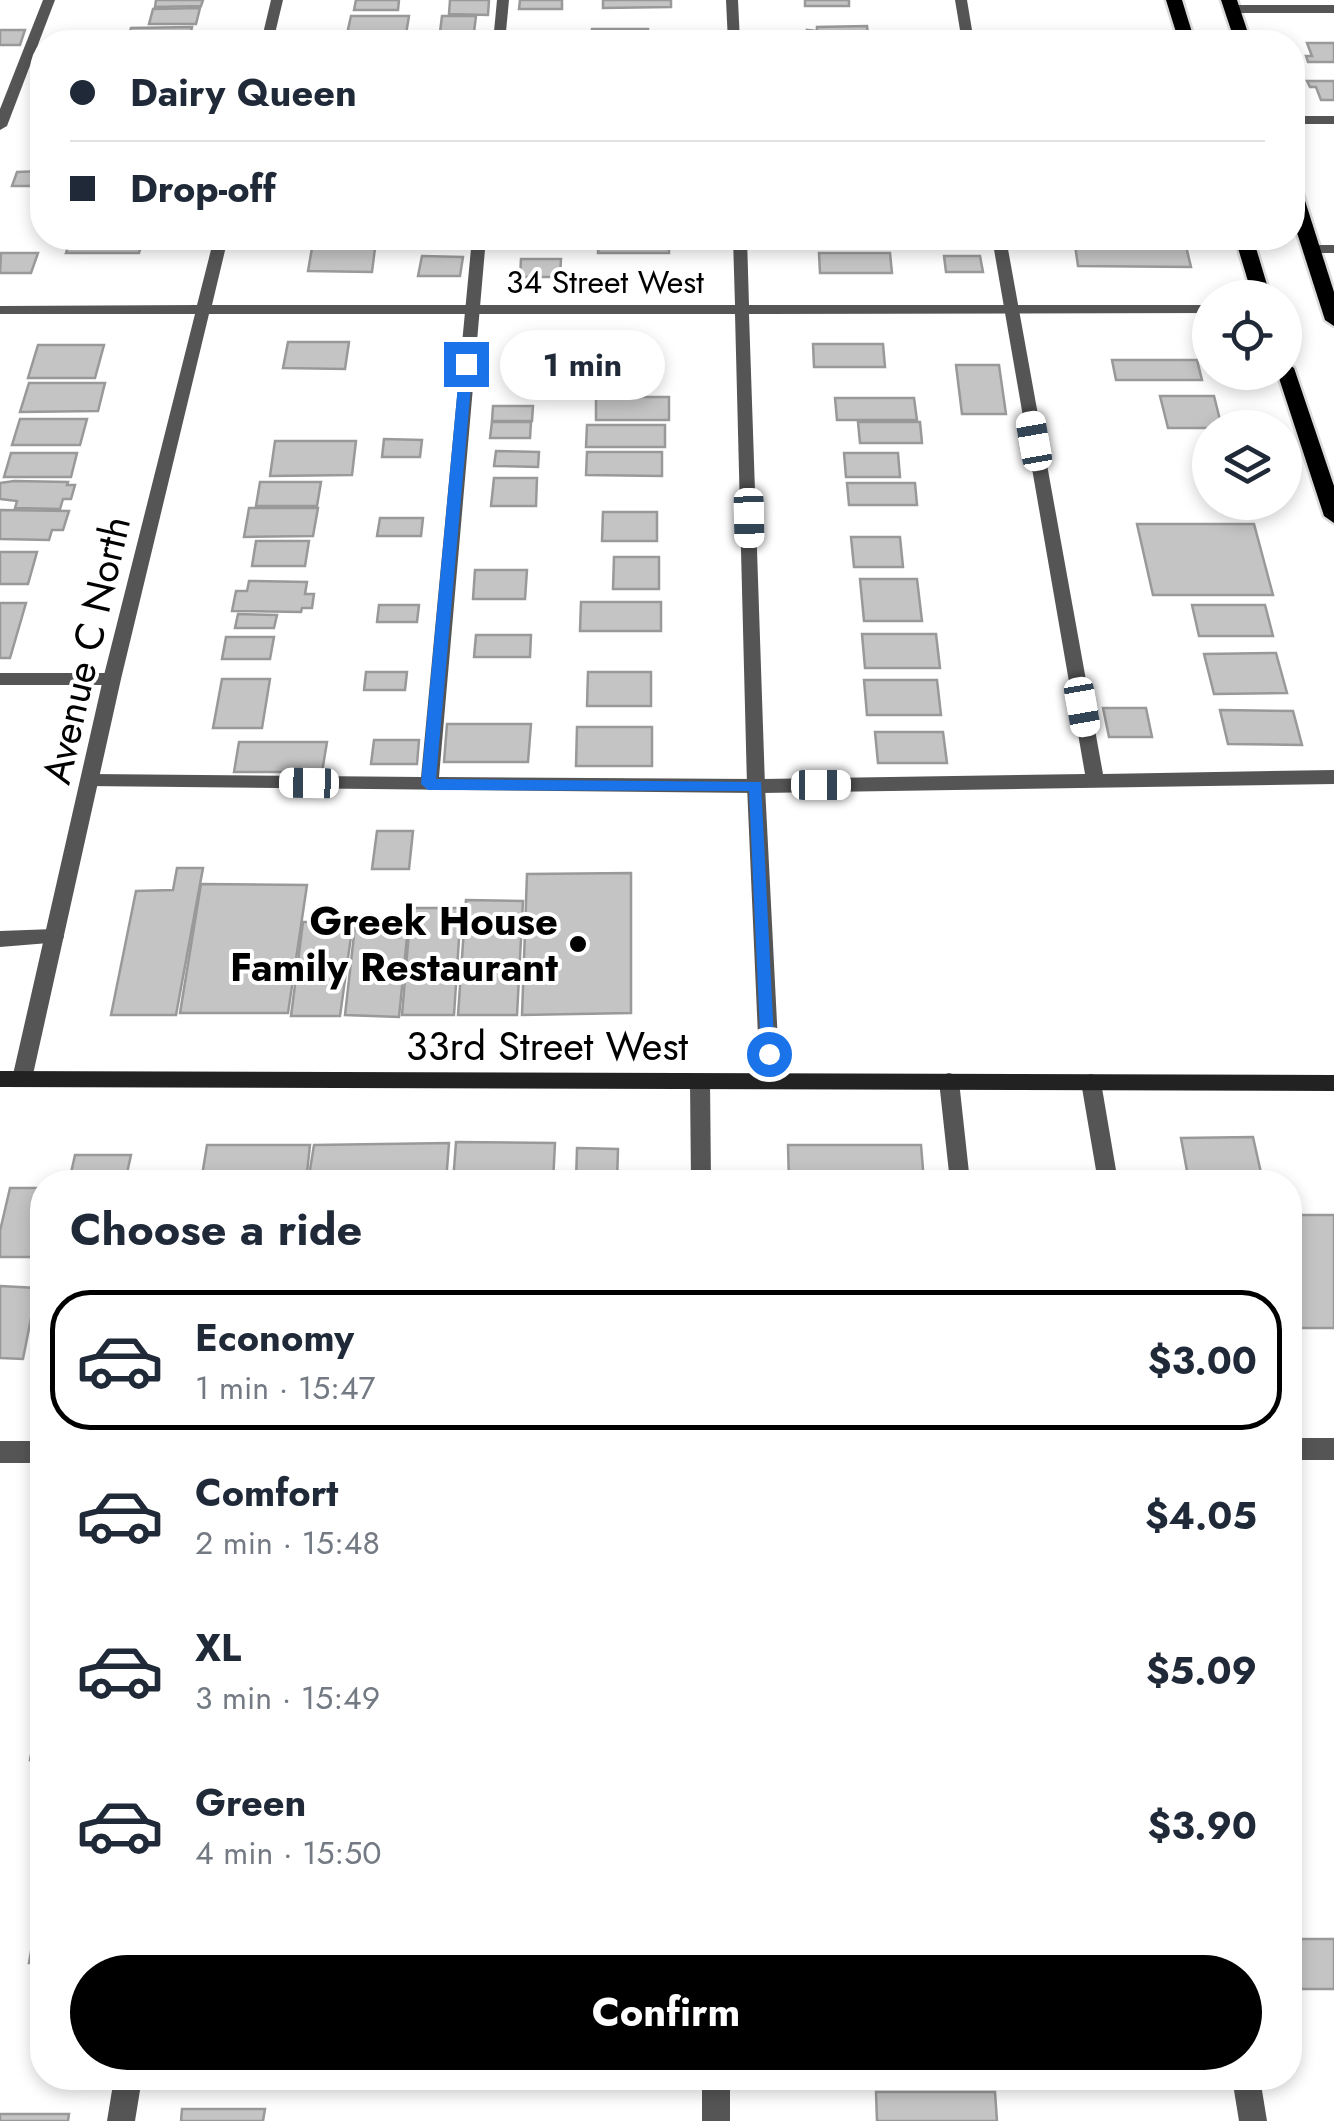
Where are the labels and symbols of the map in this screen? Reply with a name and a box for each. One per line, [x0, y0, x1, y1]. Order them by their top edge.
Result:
street label: 34 Street West [506, 259, 704, 305]
callout: 1 min [501, 329, 666, 399]
route end [444, 342, 489, 387]
car [1014, 409, 1054, 473]
car [733, 488, 765, 548]
street label: Avenue C North [27, 510, 145, 790]
car [1062, 675, 1102, 739]
car [279, 767, 339, 799]
car [791, 770, 851, 800]
place label: Greek House Family Restaurant [230, 892, 558, 996]
marker: Greek House Family Restaurant [567, 933, 589, 955]
street label: 33rd Street West [406, 1017, 689, 1075]
route start [747, 1032, 792, 1077]

